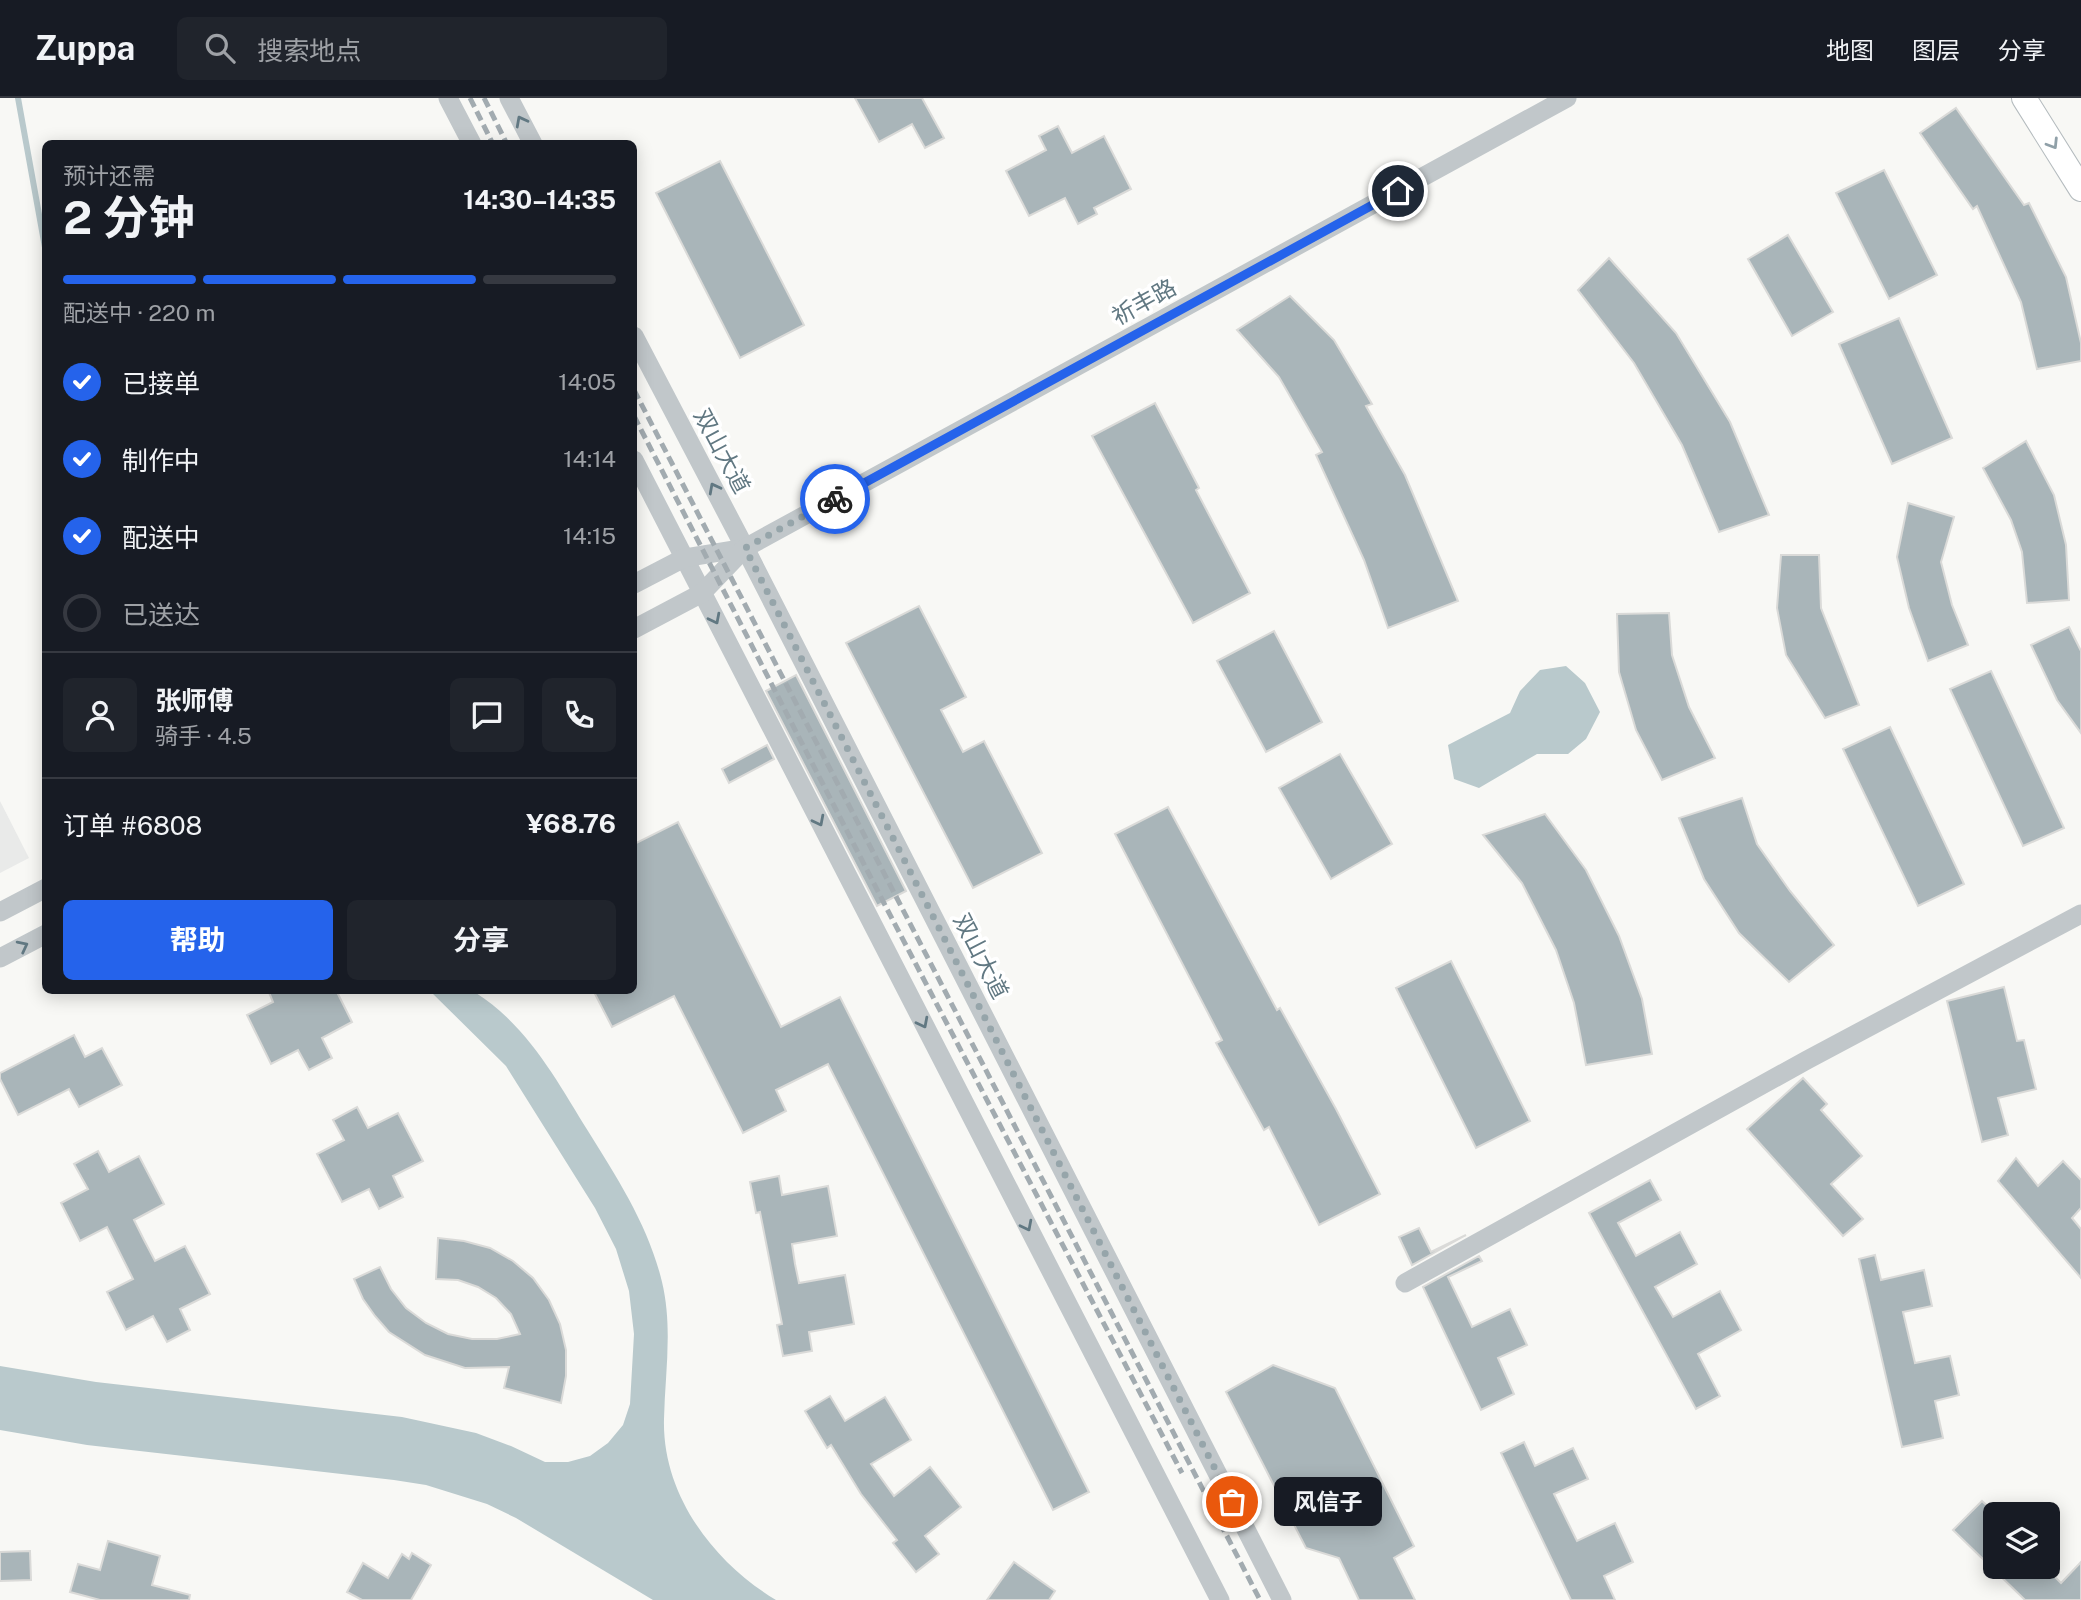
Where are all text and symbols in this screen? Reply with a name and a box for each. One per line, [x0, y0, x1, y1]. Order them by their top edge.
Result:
search box [177, 17, 667, 80]
text: Zuppa [35, 29, 135, 67]
icon: search [201, 29, 239, 67]
text: 搜索地点 [257, 35, 361, 66]
text: 地图 [1826, 36, 1874, 64]
text: 图层 [1912, 36, 1960, 64]
text: 分享 [1998, 36, 2046, 64]
one-way arrow [515, 116, 529, 128]
one-way arrow [2044, 136, 2057, 149]
pin [1368, 161, 1428, 221]
text: 预计还需 [63, 162, 155, 189]
icon: home [1379, 172, 1417, 210]
text: 14:30–14:35 [463, 184, 616, 215]
text: 2 分钟 [63, 190, 195, 244]
street label: 祈丰路 [1107, 273, 1180, 330]
text: 配送中 · 220 m [63, 299, 215, 326]
icon: check [63, 363, 101, 401]
text: 已接单 [122, 368, 200, 399]
text: 14:05 [558, 368, 616, 395]
street label: 双山大道 [689, 404, 756, 498]
icon: check [63, 440, 101, 478]
text: 制作中 [122, 445, 200, 476]
text: 14:14 [563, 445, 616, 472]
courier [800, 464, 870, 534]
icon: bike [816, 480, 854, 518]
one-way arrow [708, 483, 722, 495]
icon: check [63, 517, 101, 555]
text: 配送中 [122, 522, 200, 553]
text: 14:15 [563, 522, 616, 549]
text: 已送达 [122, 599, 200, 630]
one-way arrow [707, 612, 721, 624]
button: person [63, 678, 137, 752]
button: chat [450, 678, 524, 752]
button: phone [542, 678, 616, 752]
text: 张师傅 [155, 685, 233, 716]
text: 骑手 · 4.5 [155, 722, 252, 749]
text: ¥68.76 [526, 808, 616, 839]
text: 订单 #6808 [63, 810, 202, 841]
one-way arrow [811, 814, 825, 826]
button: 帮助 [63, 900, 333, 980]
button: 分享 [347, 900, 616, 980]
street label: 双山大道 [949, 909, 1014, 1003]
one-way arrow [16, 941, 28, 954]
one-way arrow [915, 1016, 929, 1029]
one-way arrow [1019, 1219, 1033, 1231]
pin [1202, 1472, 1262, 1532]
callout: 风信子 [1274, 1478, 1382, 1526]
icon: bag [1213, 1483, 1251, 1521]
text: 风信子 [1294, 1488, 1363, 1515]
map controls [1983, 1502, 2060, 1579]
button: layers [1983, 1502, 2060, 1579]

